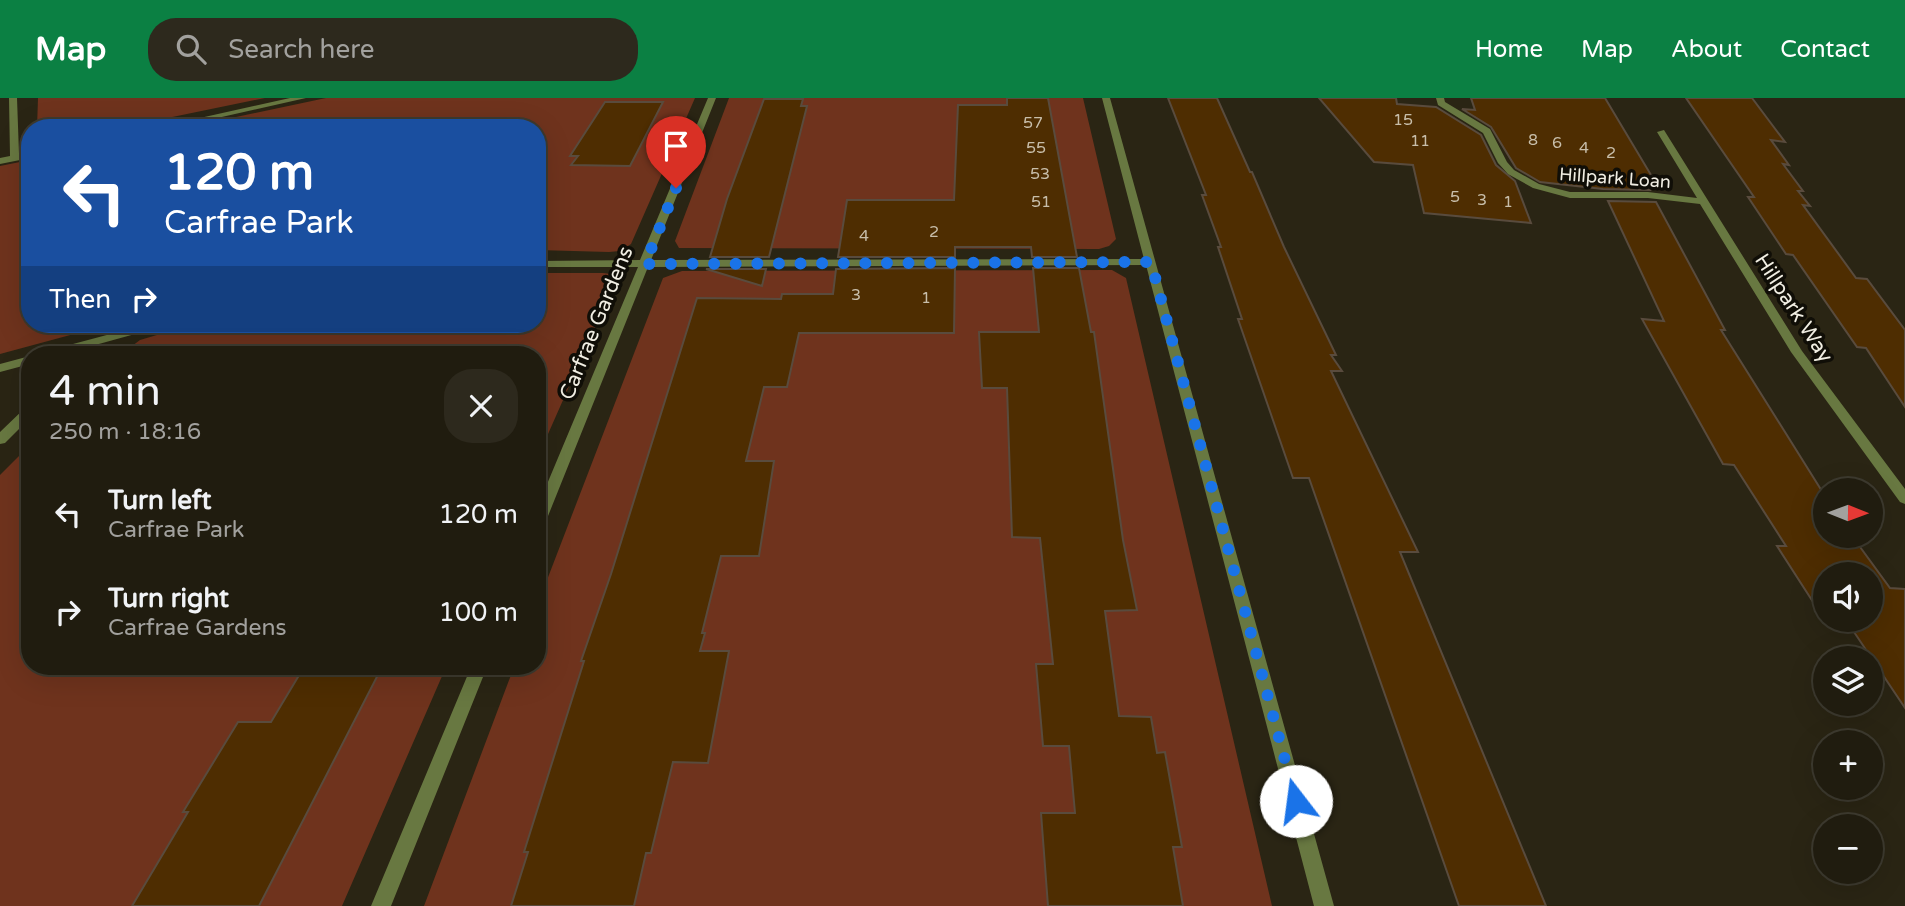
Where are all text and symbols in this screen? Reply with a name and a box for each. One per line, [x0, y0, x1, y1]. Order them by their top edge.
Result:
search box [148, 18, 638, 81]
text: Map [35, 30, 106, 69]
icon: search [172, 30, 210, 68]
text: Search here [228, 34, 374, 65]
text: Home [1475, 35, 1543, 64]
text: Map [1581, 35, 1633, 64]
text: About [1671, 35, 1742, 64]
text: Contact [1780, 35, 1870, 64]
house number: 15 [1393, 110, 1413, 130]
house number: 57 [1023, 113, 1043, 133]
pin [646, 116, 706, 188]
icon: arrive [657, 127, 695, 165]
house number: 8 [1528, 130, 1538, 150]
house number: 11 [1410, 131, 1430, 151]
house number: 6 [1552, 133, 1562, 153]
house number: 55 [1026, 138, 1046, 158]
house number: 4 [1579, 138, 1589, 158]
house number: 2 [1606, 143, 1616, 163]
text: 120 m [164, 144, 314, 203]
icon: left [49, 147, 140, 238]
street label: Hillpark Loan [1558, 163, 1672, 193]
house number: 53 [1030, 164, 1050, 184]
house number: 5 [1450, 187, 1460, 207]
house number: 3 [1477, 190, 1487, 210]
house number: 51 [1031, 192, 1051, 212]
house number: 1 [1503, 192, 1513, 212]
text: Carfrae Park [164, 204, 354, 242]
house number: 2 [929, 222, 939, 242]
house number: 4 [859, 226, 869, 246]
street label: Carfrae Gardens [554, 243, 639, 403]
street label: Hillpark Way [1749, 249, 1838, 367]
icon: right [125, 280, 163, 318]
text: Then [49, 284, 111, 315]
house number: 3 [851, 285, 861, 305]
house number: 1 [921, 288, 931, 308]
text: 4 min [49, 366, 161, 417]
button: close [444, 369, 518, 443]
text: 250 m · 18:16 [49, 418, 201, 446]
north arrow [1813, 478, 1883, 548]
map controls [1813, 478, 1883, 884]
text: Turn left [108, 485, 211, 516]
icon: left [49, 495, 87, 533]
text: 120 m [438, 499, 518, 530]
text: Carfrae Park [108, 516, 244, 544]
button: sound [1813, 562, 1883, 632]
text: Turn right [108, 583, 229, 614]
icon: right [49, 593, 87, 631]
text: 100 m [438, 597, 518, 628]
text: Carfrae Gardens [108, 614, 287, 642]
button: layers [1813, 646, 1883, 716]
button: + [1813, 730, 1883, 800]
position arrow [1259, 764, 1333, 838]
button: − [1813, 814, 1883, 884]

